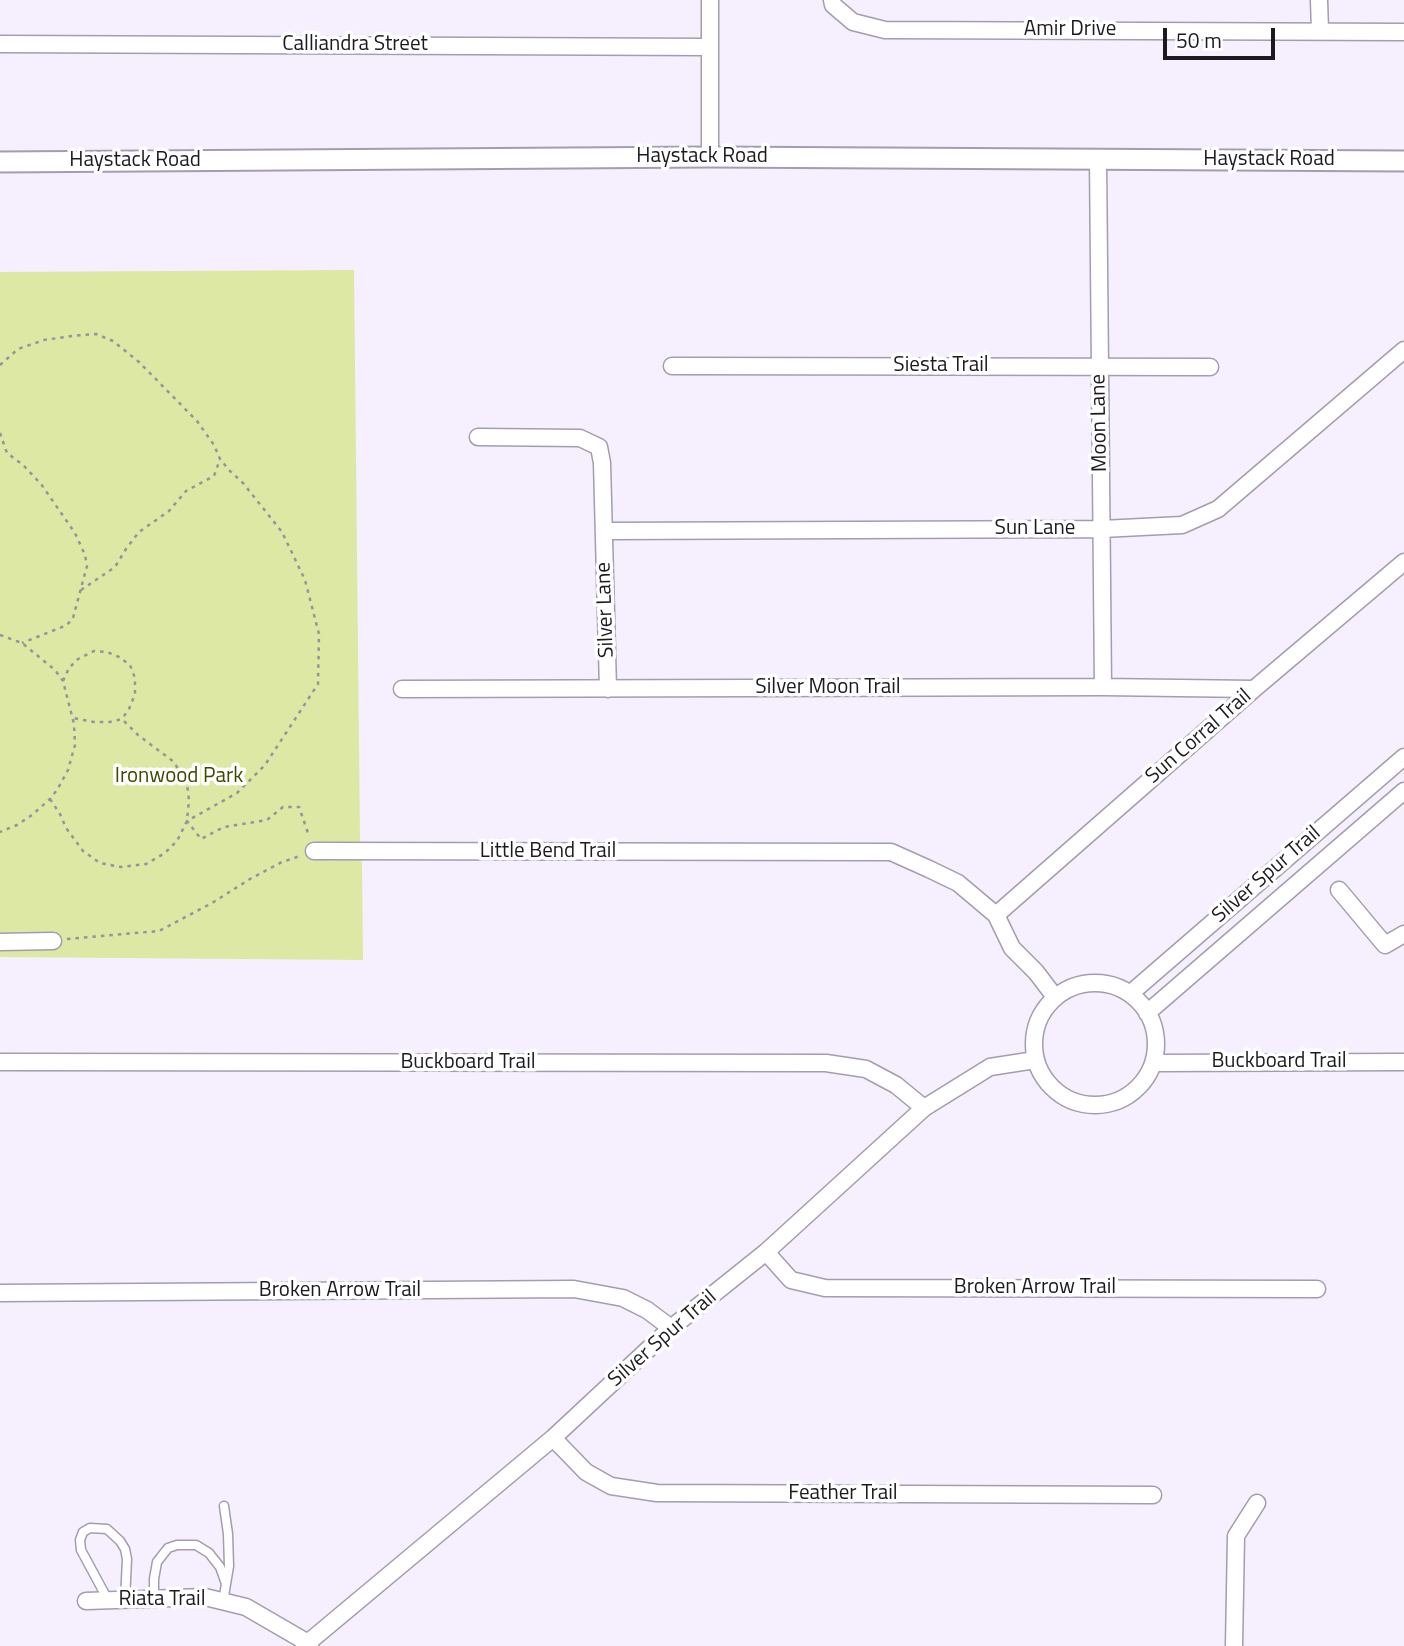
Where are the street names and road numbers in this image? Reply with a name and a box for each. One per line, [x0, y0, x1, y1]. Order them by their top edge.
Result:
street label: Amir Drive [1024, 17, 1116, 43]
street label: Calliandra Street [282, 32, 428, 58]
street label: Haystack Road [636, 144, 768, 170]
street label: Haystack Road [1203, 147, 1335, 173]
street label: Haystack Road [69, 148, 201, 174]
street label: Siesta Trail [893, 353, 989, 379]
street label: Moon Lane [1087, 374, 1113, 472]
street label: Sun Lane [995, 516, 1075, 542]
street label: Silver Lane [592, 562, 620, 658]
street label: Silver Moon Trail [755, 675, 901, 701]
street label: Sun Corral Trail [1141, 684, 1257, 790]
street label: Silver Spur Trail [1208, 821, 1326, 929]
street label: Little Bend Trail [480, 839, 616, 865]
street label: Buckboard Trail [1211, 1049, 1347, 1075]
street label: Buckboard Trail [400, 1050, 536, 1076]
street label: Broken Arrow Trail [954, 1275, 1116, 1301]
street label: Broken Arrow Trail [259, 1278, 421, 1304]
street label: Silver Spur Trail [604, 1285, 722, 1393]
street label: Feather Trail [788, 1481, 898, 1507]
street label: Riata Trail [118, 1587, 206, 1613]

